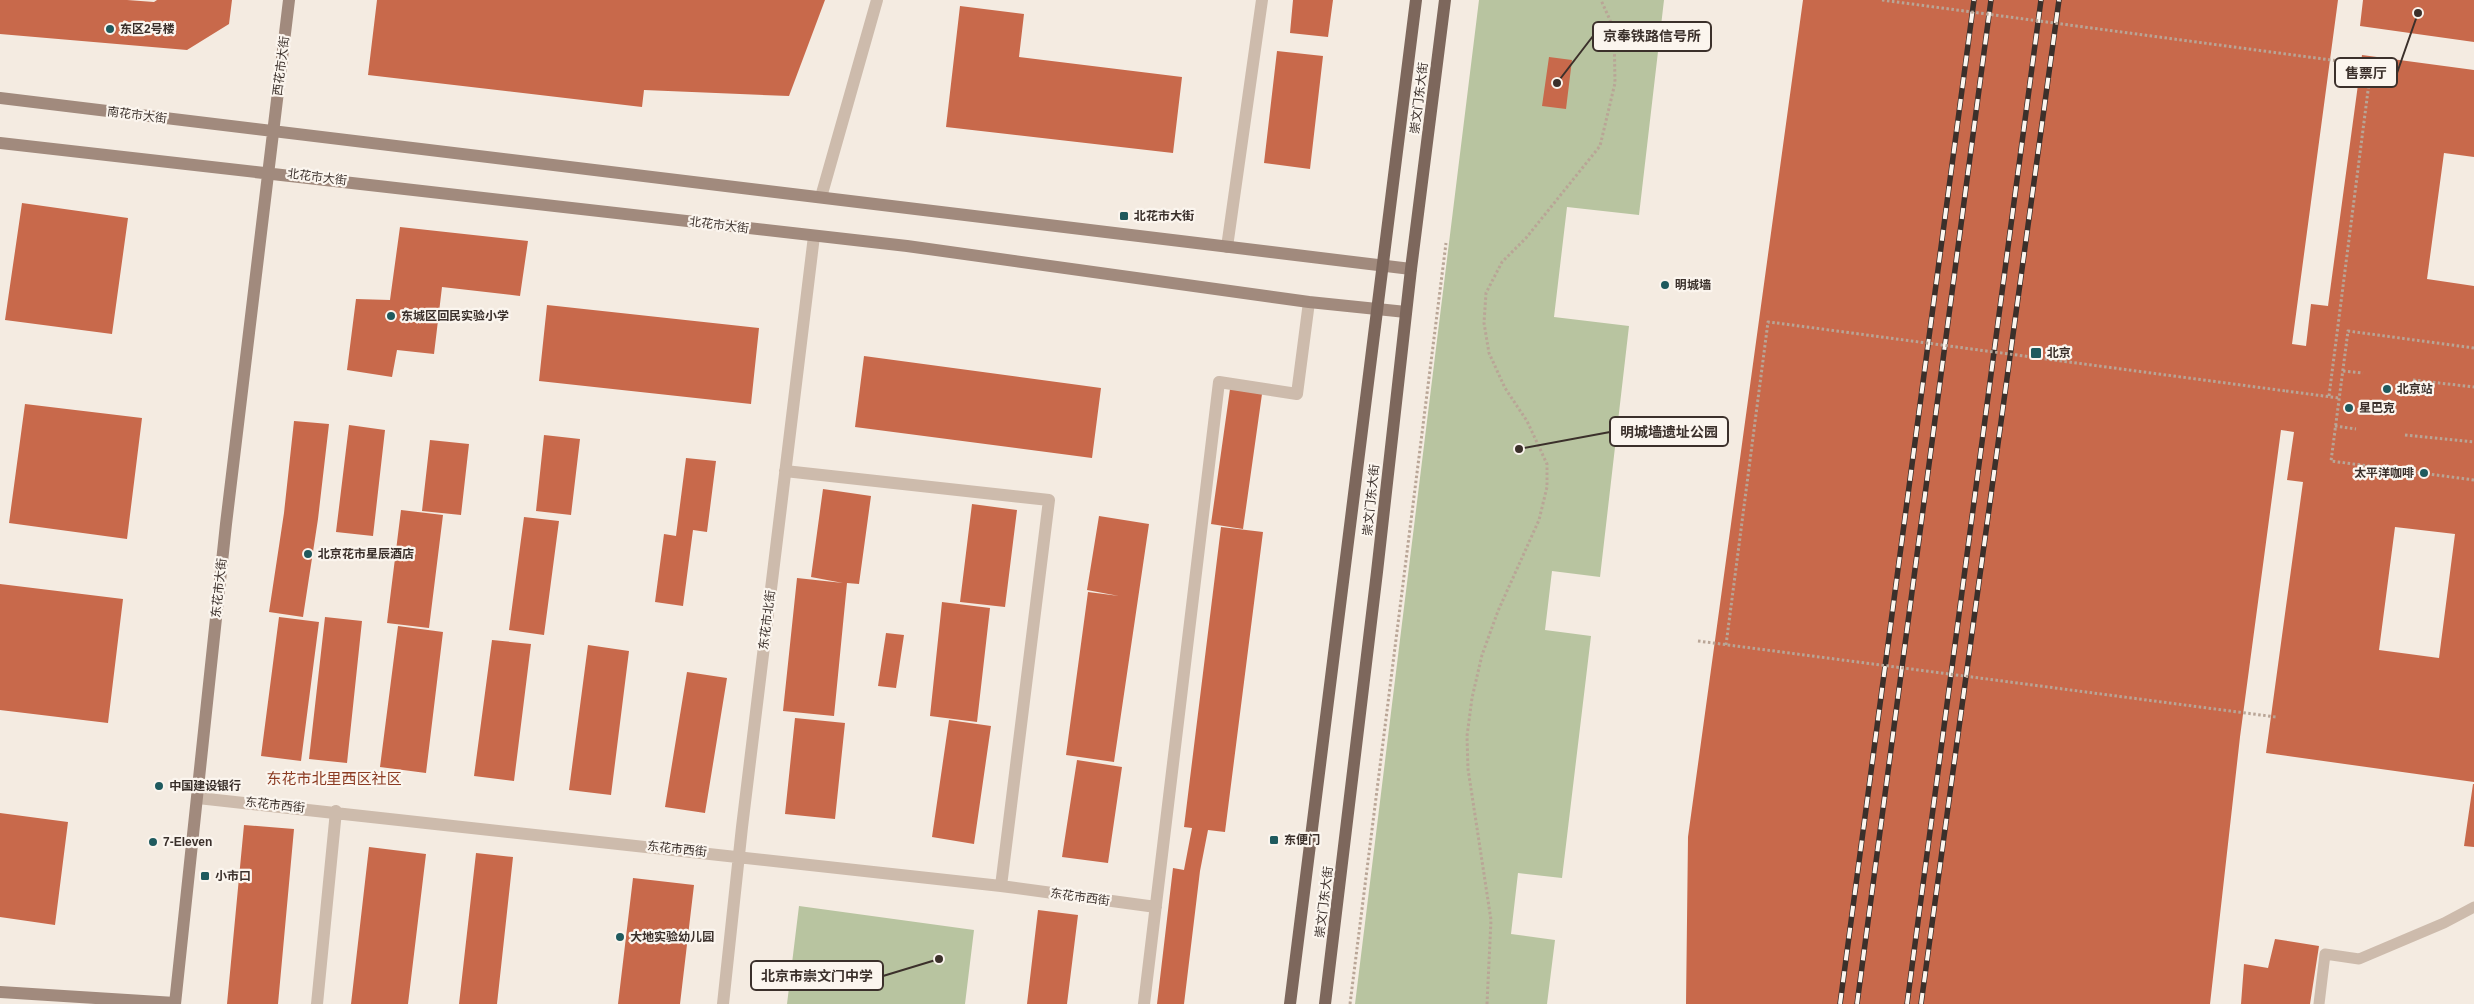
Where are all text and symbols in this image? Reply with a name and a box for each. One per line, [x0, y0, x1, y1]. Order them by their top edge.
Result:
place label: 东区2号楼 [120, 22, 175, 36]
callout: 京奉铁路信号所 [1593, 22, 1711, 51]
marker: 东区2号楼 [104, 23, 116, 35]
text: 京奉铁路信号所 [1603, 28, 1701, 44]
street label: 西花市大街 [270, 35, 292, 97]
callout: 售票厅 [2335, 58, 2397, 87]
street label: 崇文门东大街 [1408, 61, 1430, 135]
text: 售票厅 [2345, 65, 2387, 81]
street label: 南花市大街 [106, 104, 168, 126]
street label: 北花市大街 [286, 166, 348, 188]
place label: 北花市大街 [1134, 209, 1194, 223]
marker: 北花市大街 [1118, 210, 1130, 222]
street label: 北花市大街 [688, 214, 750, 236]
place label: 明城墙 [1675, 278, 1711, 292]
marker: 明城墙 [1659, 279, 1671, 291]
place label: 东城区回民实验小学 [401, 309, 509, 323]
marker: 东城区回民实验小学 [385, 310, 397, 322]
marker: 北京 [2029, 346, 2043, 360]
place label: 北京 [2047, 346, 2071, 360]
place label: 北京站 [2397, 382, 2433, 396]
marker: 北京站 [2381, 383, 2393, 395]
place label: 星巴克 [2359, 401, 2395, 415]
marker: 星巴克 [2343, 402, 2355, 414]
callout: 明城墙遗址公园 [1610, 417, 1728, 446]
text: 明城墙遗址公园 [1620, 424, 1718, 440]
street label: 崇文门东大街 [1360, 463, 1382, 537]
place label: 太平洋咖啡 [2354, 466, 2414, 480]
marker: 太平洋咖啡 [2418, 467, 2430, 479]
place label: 北京花市星辰酒店 [318, 547, 414, 561]
marker: 北京花市星辰酒店 [302, 548, 314, 560]
street label: 东花市大街 [209, 557, 229, 619]
street label: 东花市北街 [756, 589, 778, 651]
district label: 东花市北里西区社区 [266, 770, 402, 787]
place label: 中国建设银行 [169, 779, 241, 793]
marker: 中国建设银行 [153, 780, 165, 792]
street label: 东花市西街 [244, 795, 306, 815]
place label: 东便门 [1284, 833, 1320, 847]
marker: 东便门 [1268, 834, 1280, 846]
place label: 7-Eleven [163, 835, 212, 849]
marker: 7-Eleven [147, 836, 159, 848]
street label: 东花市西街 [646, 839, 708, 859]
street label: 崇文门东大街 [1313, 865, 1335, 939]
place label: 小市口 [215, 869, 251, 883]
marker: 小市口 [199, 870, 211, 882]
street label: 东花市西街 [1049, 886, 1111, 908]
place label: 大地实验幼儿园 [630, 930, 714, 944]
marker: 大地实验幼儿园 [614, 931, 626, 943]
callout: 北京市崇文门中学 [751, 961, 883, 990]
text: 北京市崇文门中学 [761, 968, 873, 984]

